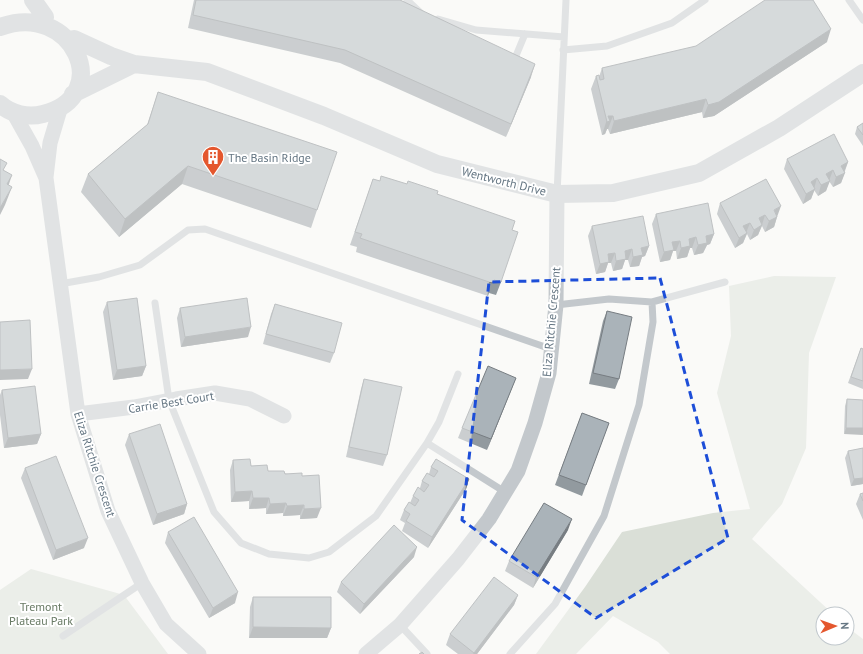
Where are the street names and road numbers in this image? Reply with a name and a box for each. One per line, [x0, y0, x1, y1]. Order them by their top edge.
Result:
street label: Wentworth Drive [460, 163, 548, 199]
street label: Eliza Ritchie Crescent [539, 266, 563, 378]
street label: Carrie Best Court [127, 388, 215, 416]
street label: Eliza Ritchie Crescent [71, 409, 119, 519]

